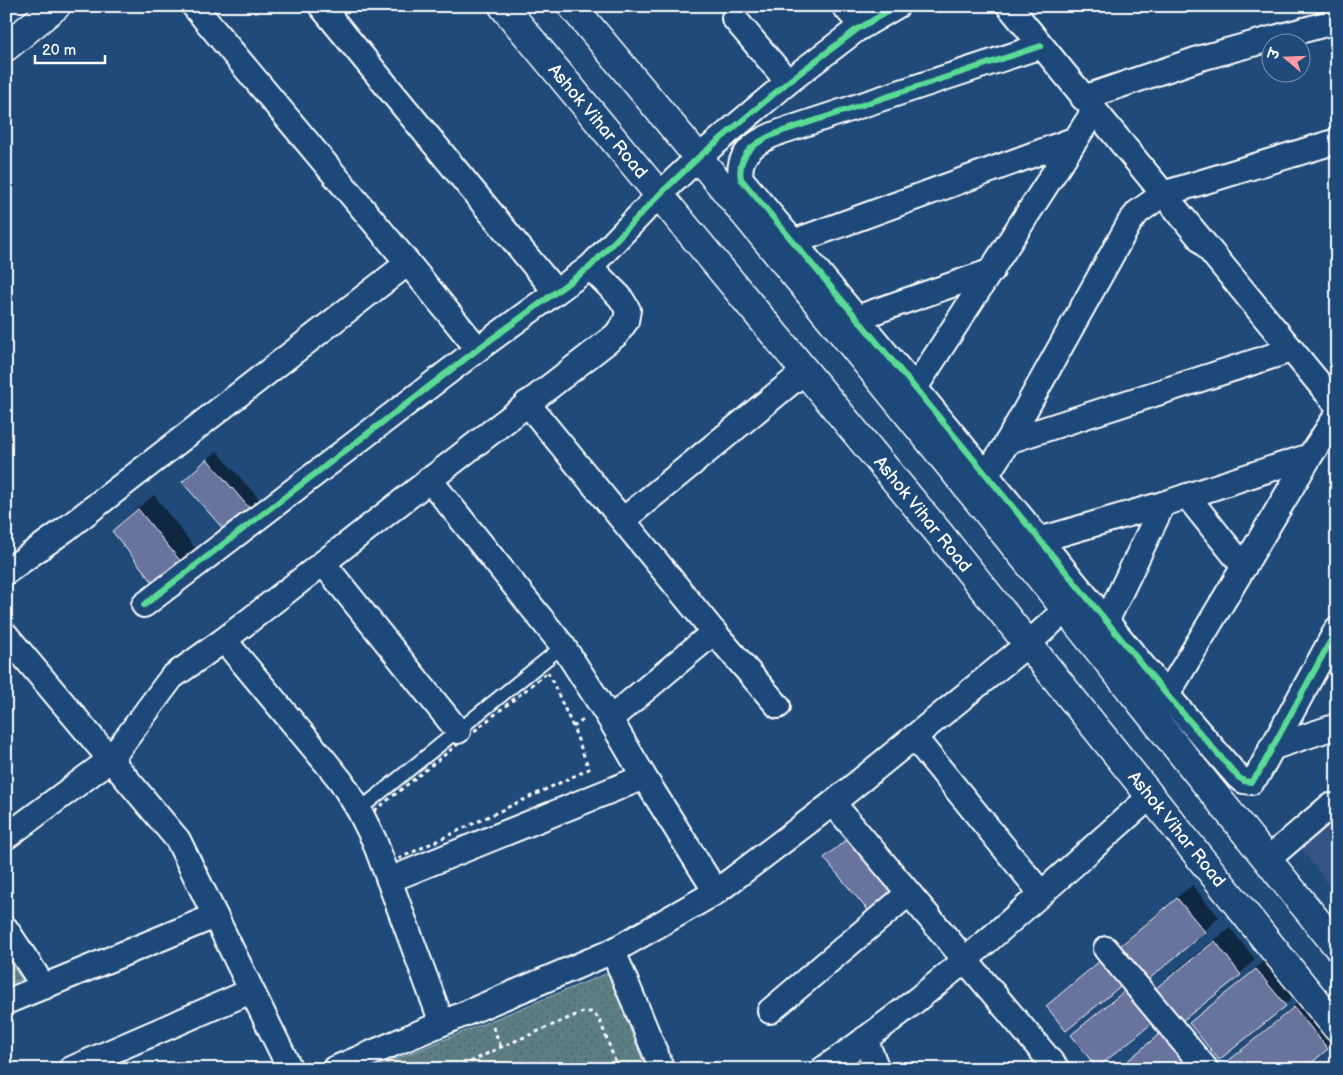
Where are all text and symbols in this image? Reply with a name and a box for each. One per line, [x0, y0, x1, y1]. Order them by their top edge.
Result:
scale bar [35, 32, 105, 64]
north arrow [1260, 32, 1310, 82]
text: 20 m [42, 41, 76, 60]
text: उ [1264, 45, 1284, 63]
street label: Ashok Vihar Road [544, 60, 652, 183]
street label: Ashok Vihar Road [869, 452, 976, 576]
street label: Ashok Vihar Road [1123, 767, 1230, 891]

